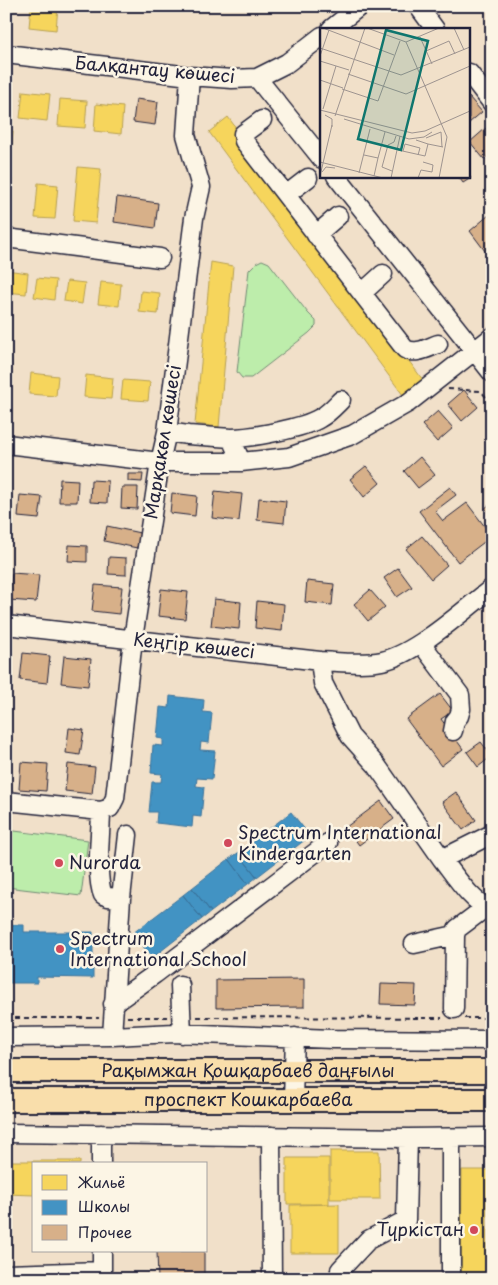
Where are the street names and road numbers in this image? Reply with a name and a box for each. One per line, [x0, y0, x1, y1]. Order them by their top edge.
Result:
street label: Балқантау көшесі [74, 48, 236, 89]
street label: Марқакөл көшесі [136, 363, 187, 521]
street label: Кеңгір көшесі [132, 625, 256, 664]
street label: Рақымжан Қошқарбаев даңғылы [101, 1056, 395, 1083]
street label: проспект Кошкарбаева [144, 1085, 353, 1112]

